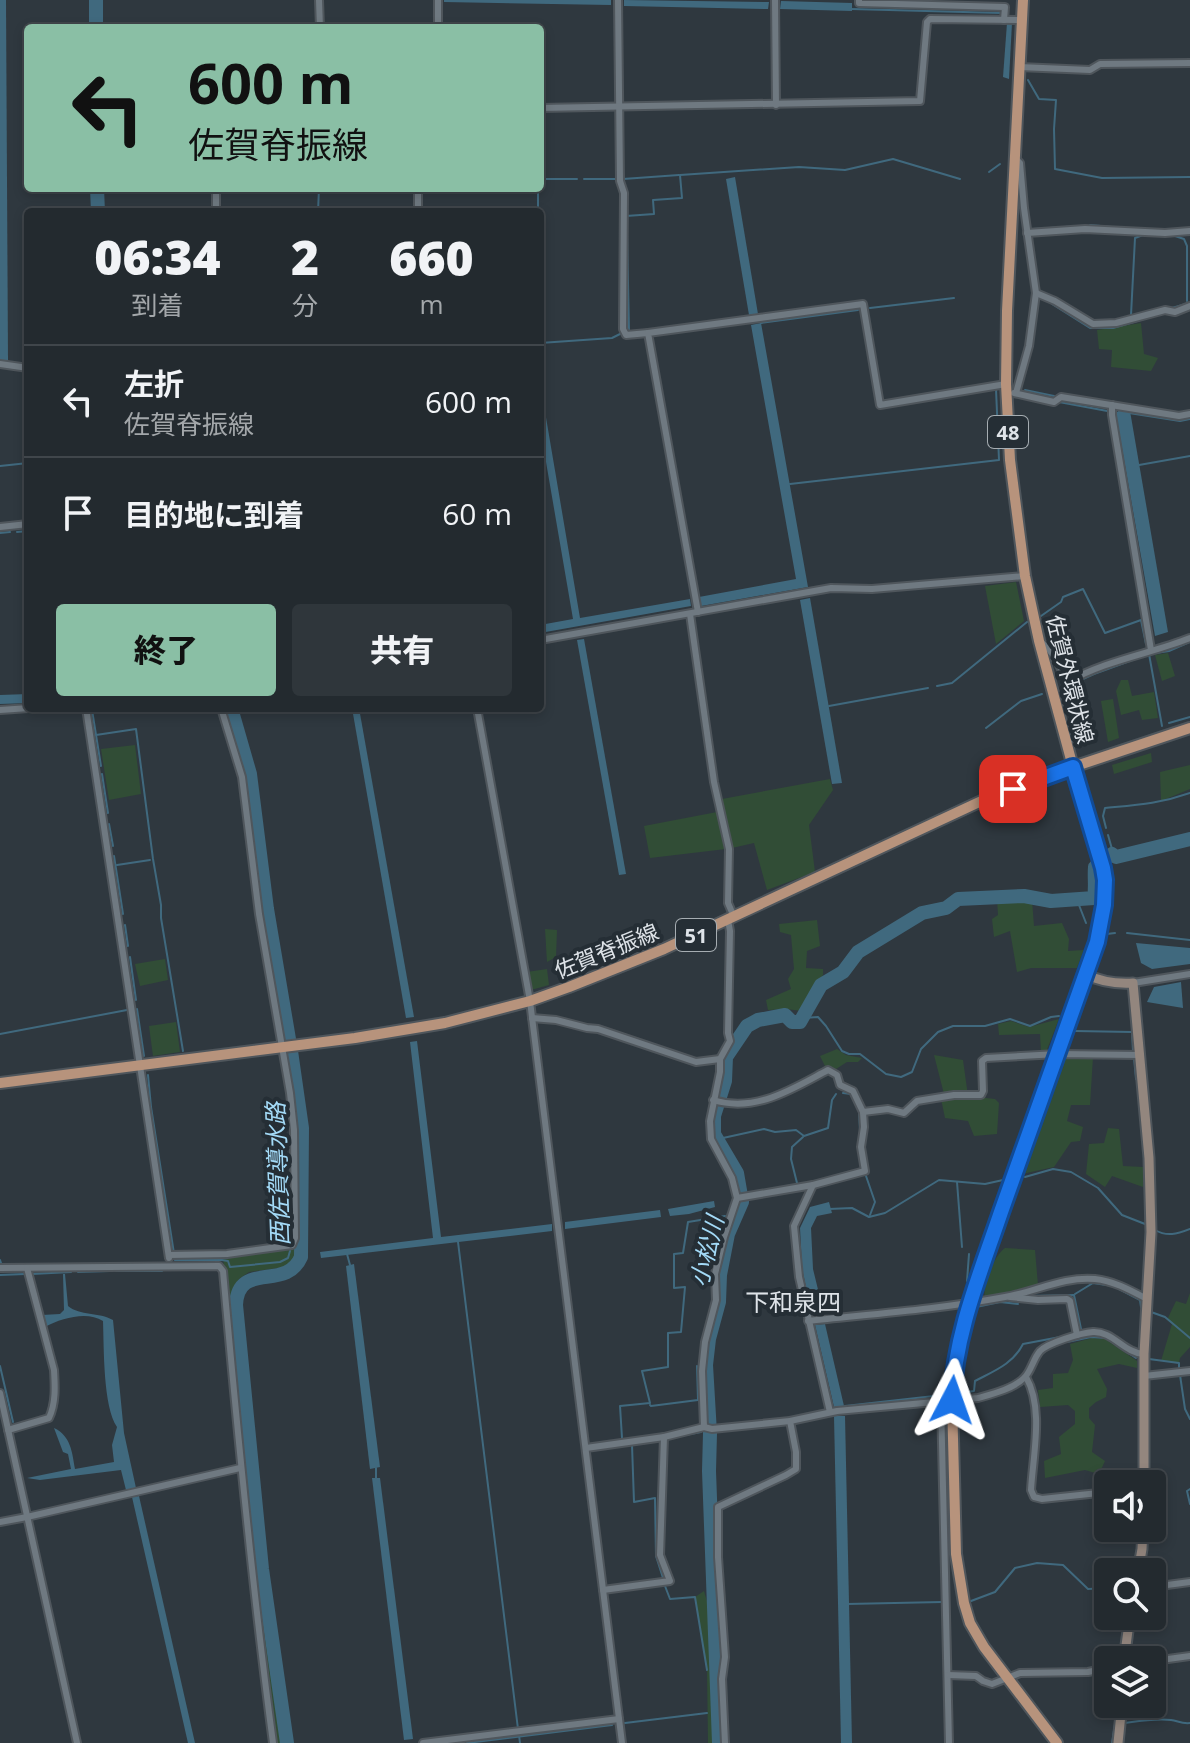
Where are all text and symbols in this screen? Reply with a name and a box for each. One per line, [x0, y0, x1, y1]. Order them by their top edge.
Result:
text: 600 m [188, 44, 354, 120]
icon: left [56, 56, 160, 160]
text: 佐賀脊振線 [188, 120, 368, 169]
text: 06:34 [94, 224, 221, 289]
text: 2 [291, 224, 319, 289]
text: 660 [389, 225, 474, 290]
text: m [419, 286, 444, 322]
text: 到着 [131, 287, 183, 323]
text: 分 [292, 287, 318, 323]
text: 左折 [124, 363, 184, 404]
icon: left [56, 379, 100, 423]
text: 600 m [425, 381, 512, 422]
text: 佐賀脊振線 [124, 406, 254, 442]
road number: 48 [988, 416, 1028, 448]
icon: arrive [56, 491, 100, 535]
text: 60 m [442, 493, 512, 534]
text: 目的地に到着 [124, 494, 304, 535]
button: 終了 [56, 604, 276, 696]
button: 共有 [292, 604, 512, 696]
street label: 佐賀外環状線 [1040, 611, 1102, 747]
pin [979, 755, 1047, 823]
icon: arrive [991, 767, 1035, 811]
street label: 佐賀脊振線 [549, 915, 663, 985]
road number: 51 [676, 919, 716, 951]
water label: 西佐賀導水路 [258, 1099, 296, 1247]
water label: 小松川 [681, 1209, 731, 1290]
district label: 下和泉四 [745, 1285, 841, 1318]
position arrow [910, 1358, 994, 1442]
map controls [1094, 1470, 1166, 1718]
button: sound [1094, 1470, 1166, 1542]
button: search [1094, 1558, 1166, 1630]
button: layers [1094, 1646, 1166, 1718]

